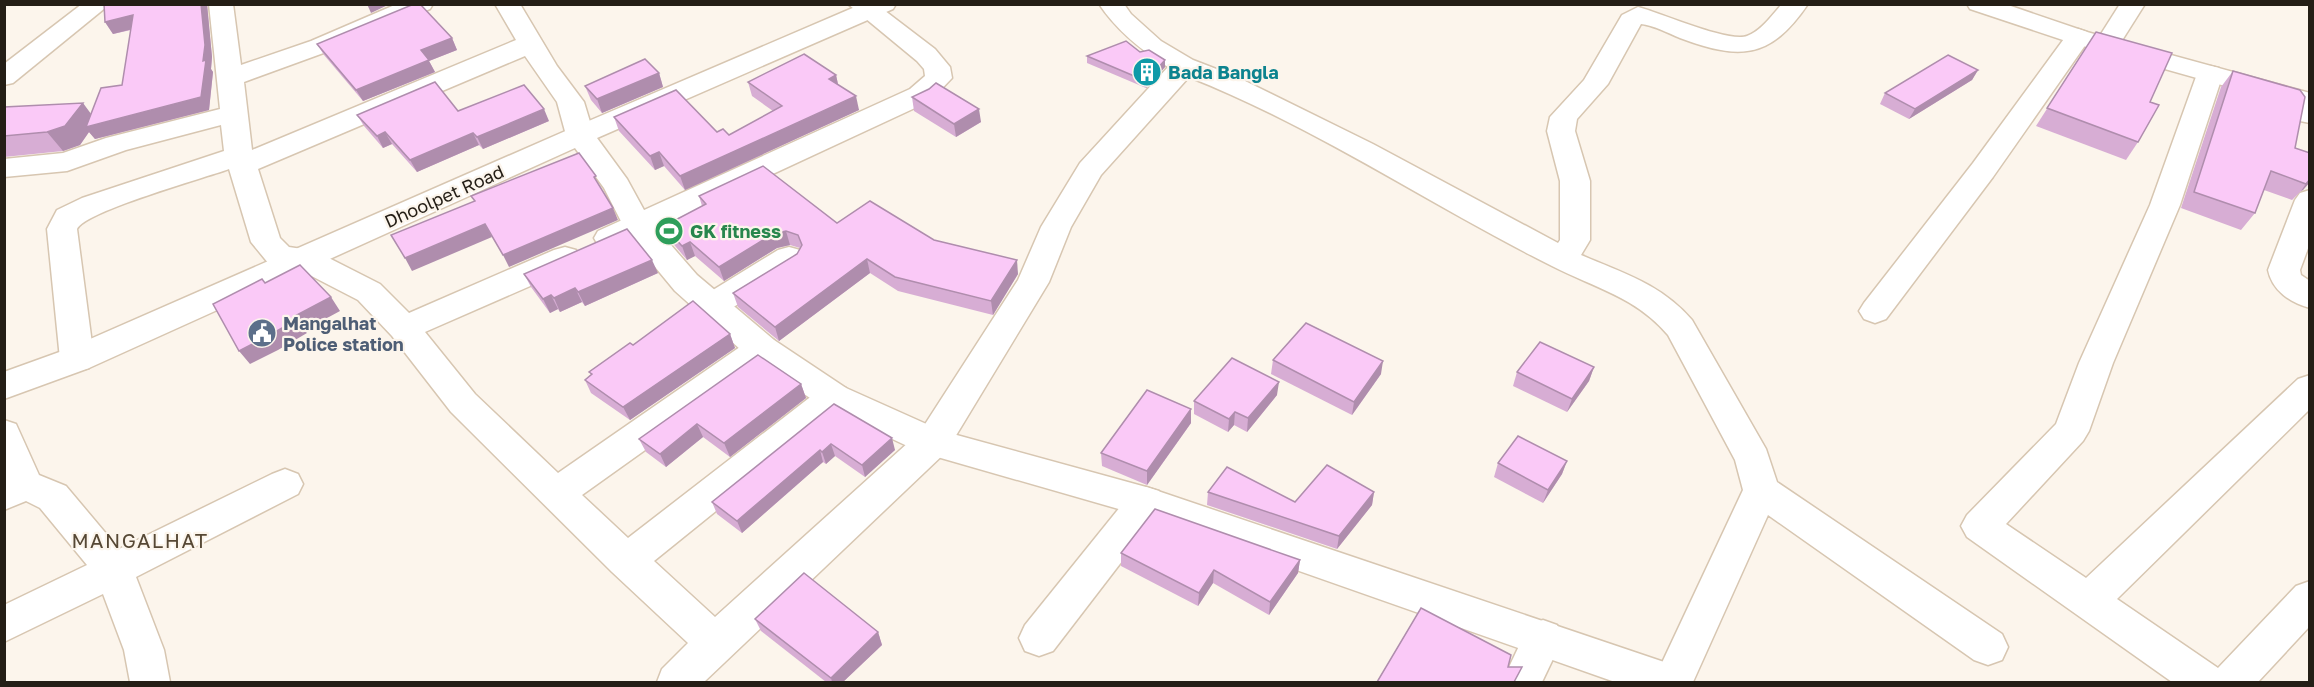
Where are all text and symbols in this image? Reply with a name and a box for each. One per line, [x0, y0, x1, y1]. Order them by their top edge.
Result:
building icon: Bada Bangla [1131, 56, 1163, 88]
place label: Bada Bangla [1168, 61, 1279, 83]
street label: Dhoolpet Road [381, 160, 507, 232]
sports icon: GK fitness [653, 215, 685, 247]
place label: GK fitness [690, 220, 781, 242]
place label: Mangalhat Police station [283, 312, 404, 355]
public building icon: Mangalhat Police station [246, 317, 278, 349]
district label: MANGALHAT [71, 528, 209, 552]

